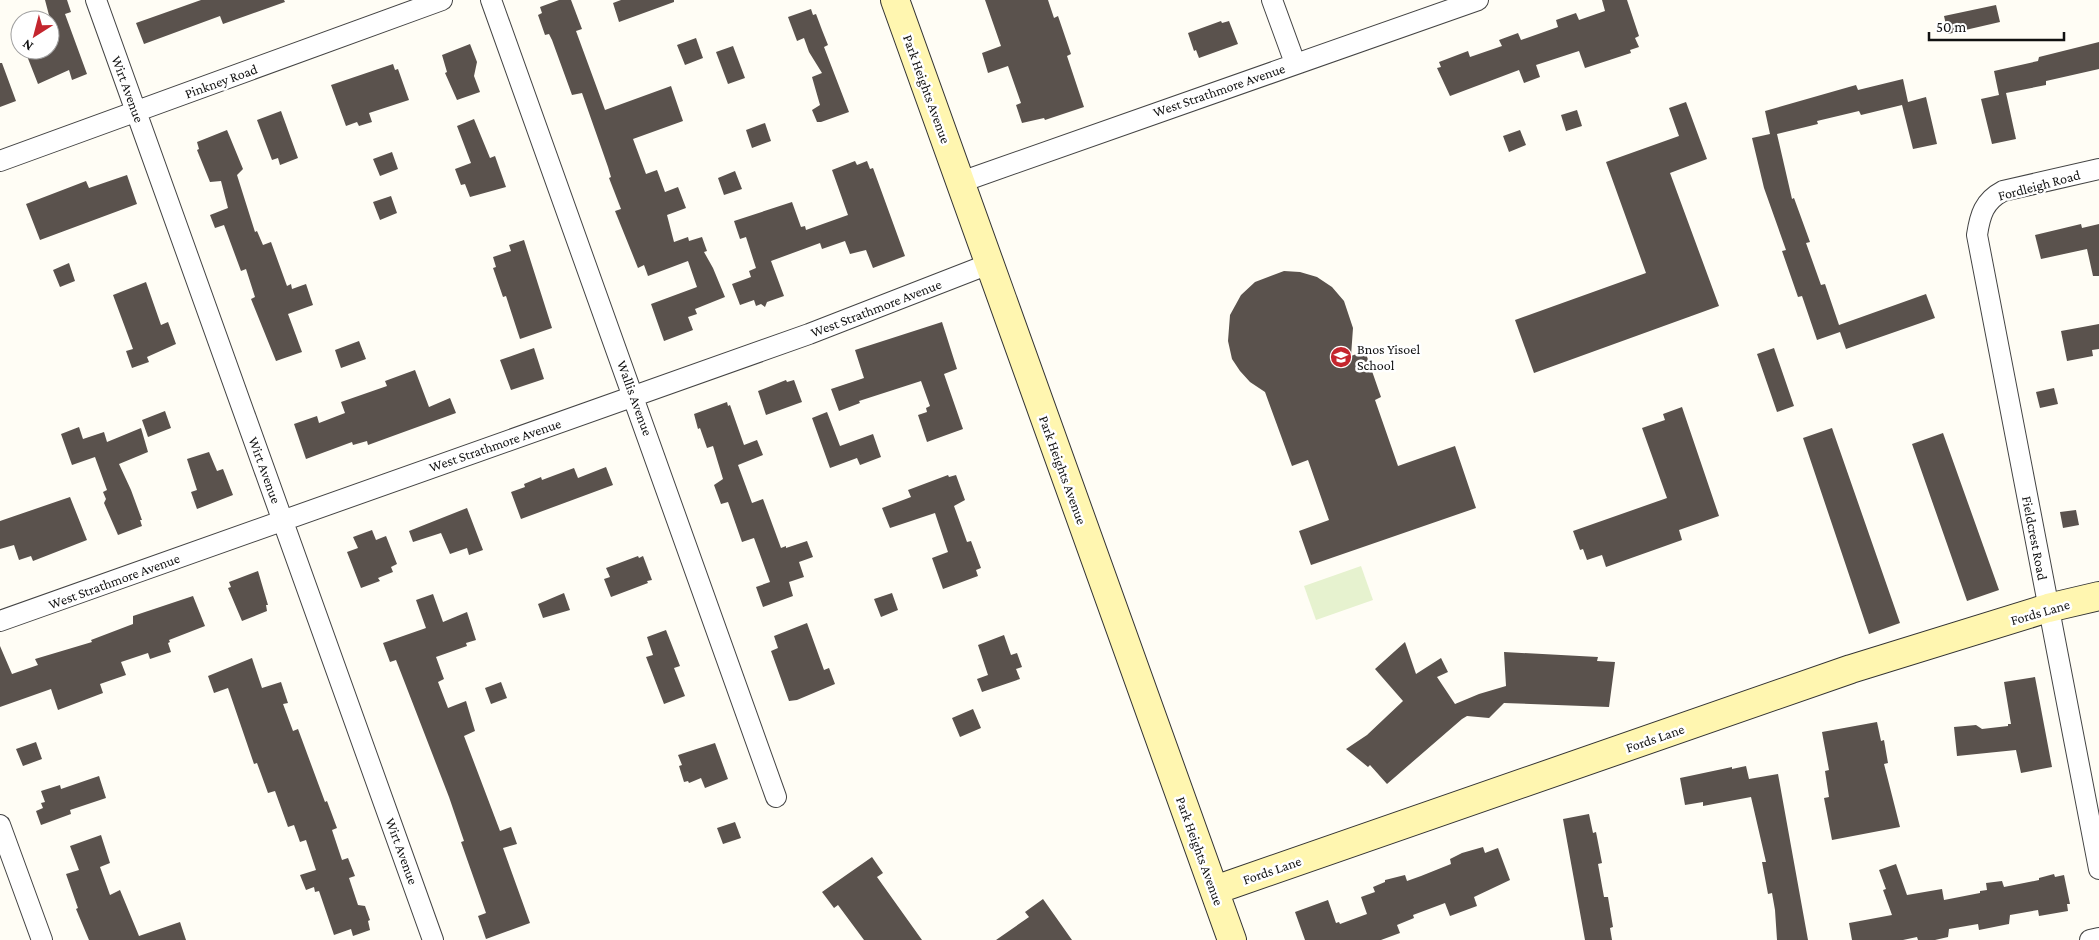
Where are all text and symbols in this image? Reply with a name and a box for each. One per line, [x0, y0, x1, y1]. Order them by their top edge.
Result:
north arrow [10, 10, 60, 60]
scale bar [1929, 10, 2064, 42]
text: 50 m [1936, 19, 1966, 35]
street label: Park Heights Avenue [900, 32, 954, 146]
text: N [18, 36, 36, 55]
street label: Wirt Avenue [109, 53, 147, 125]
street label: Pinkney Road [183, 60, 260, 102]
street label: West Strathmore Avenue [1151, 60, 1287, 120]
street label: Fordleigh Road [1996, 166, 2082, 204]
street label: West Strathmore Avenue [808, 276, 944, 340]
place label: Bnos Yisoel School [1357, 341, 1420, 373]
school or university icon: Bnos Yisoel School [1329, 345, 1353, 369]
street label: Wallis Avenue [614, 358, 656, 438]
street label: Park Heights Avenue [1036, 413, 1090, 527]
street label: West Strathmore Avenue [427, 415, 563, 475]
street label: Wirt Avenue [246, 434, 284, 506]
street label: Fieldcrest Road [2019, 495, 2051, 582]
street label: West Strathmore Avenue [46, 550, 182, 612]
street label: Fords Lane [2009, 596, 2071, 628]
street label: Fords Lane [1624, 721, 1686, 755]
street label: Park Heights Avenue [1173, 794, 1227, 908]
street label: Wirt Avenue [383, 815, 421, 887]
street label: Fords Lane [1241, 853, 1303, 887]

